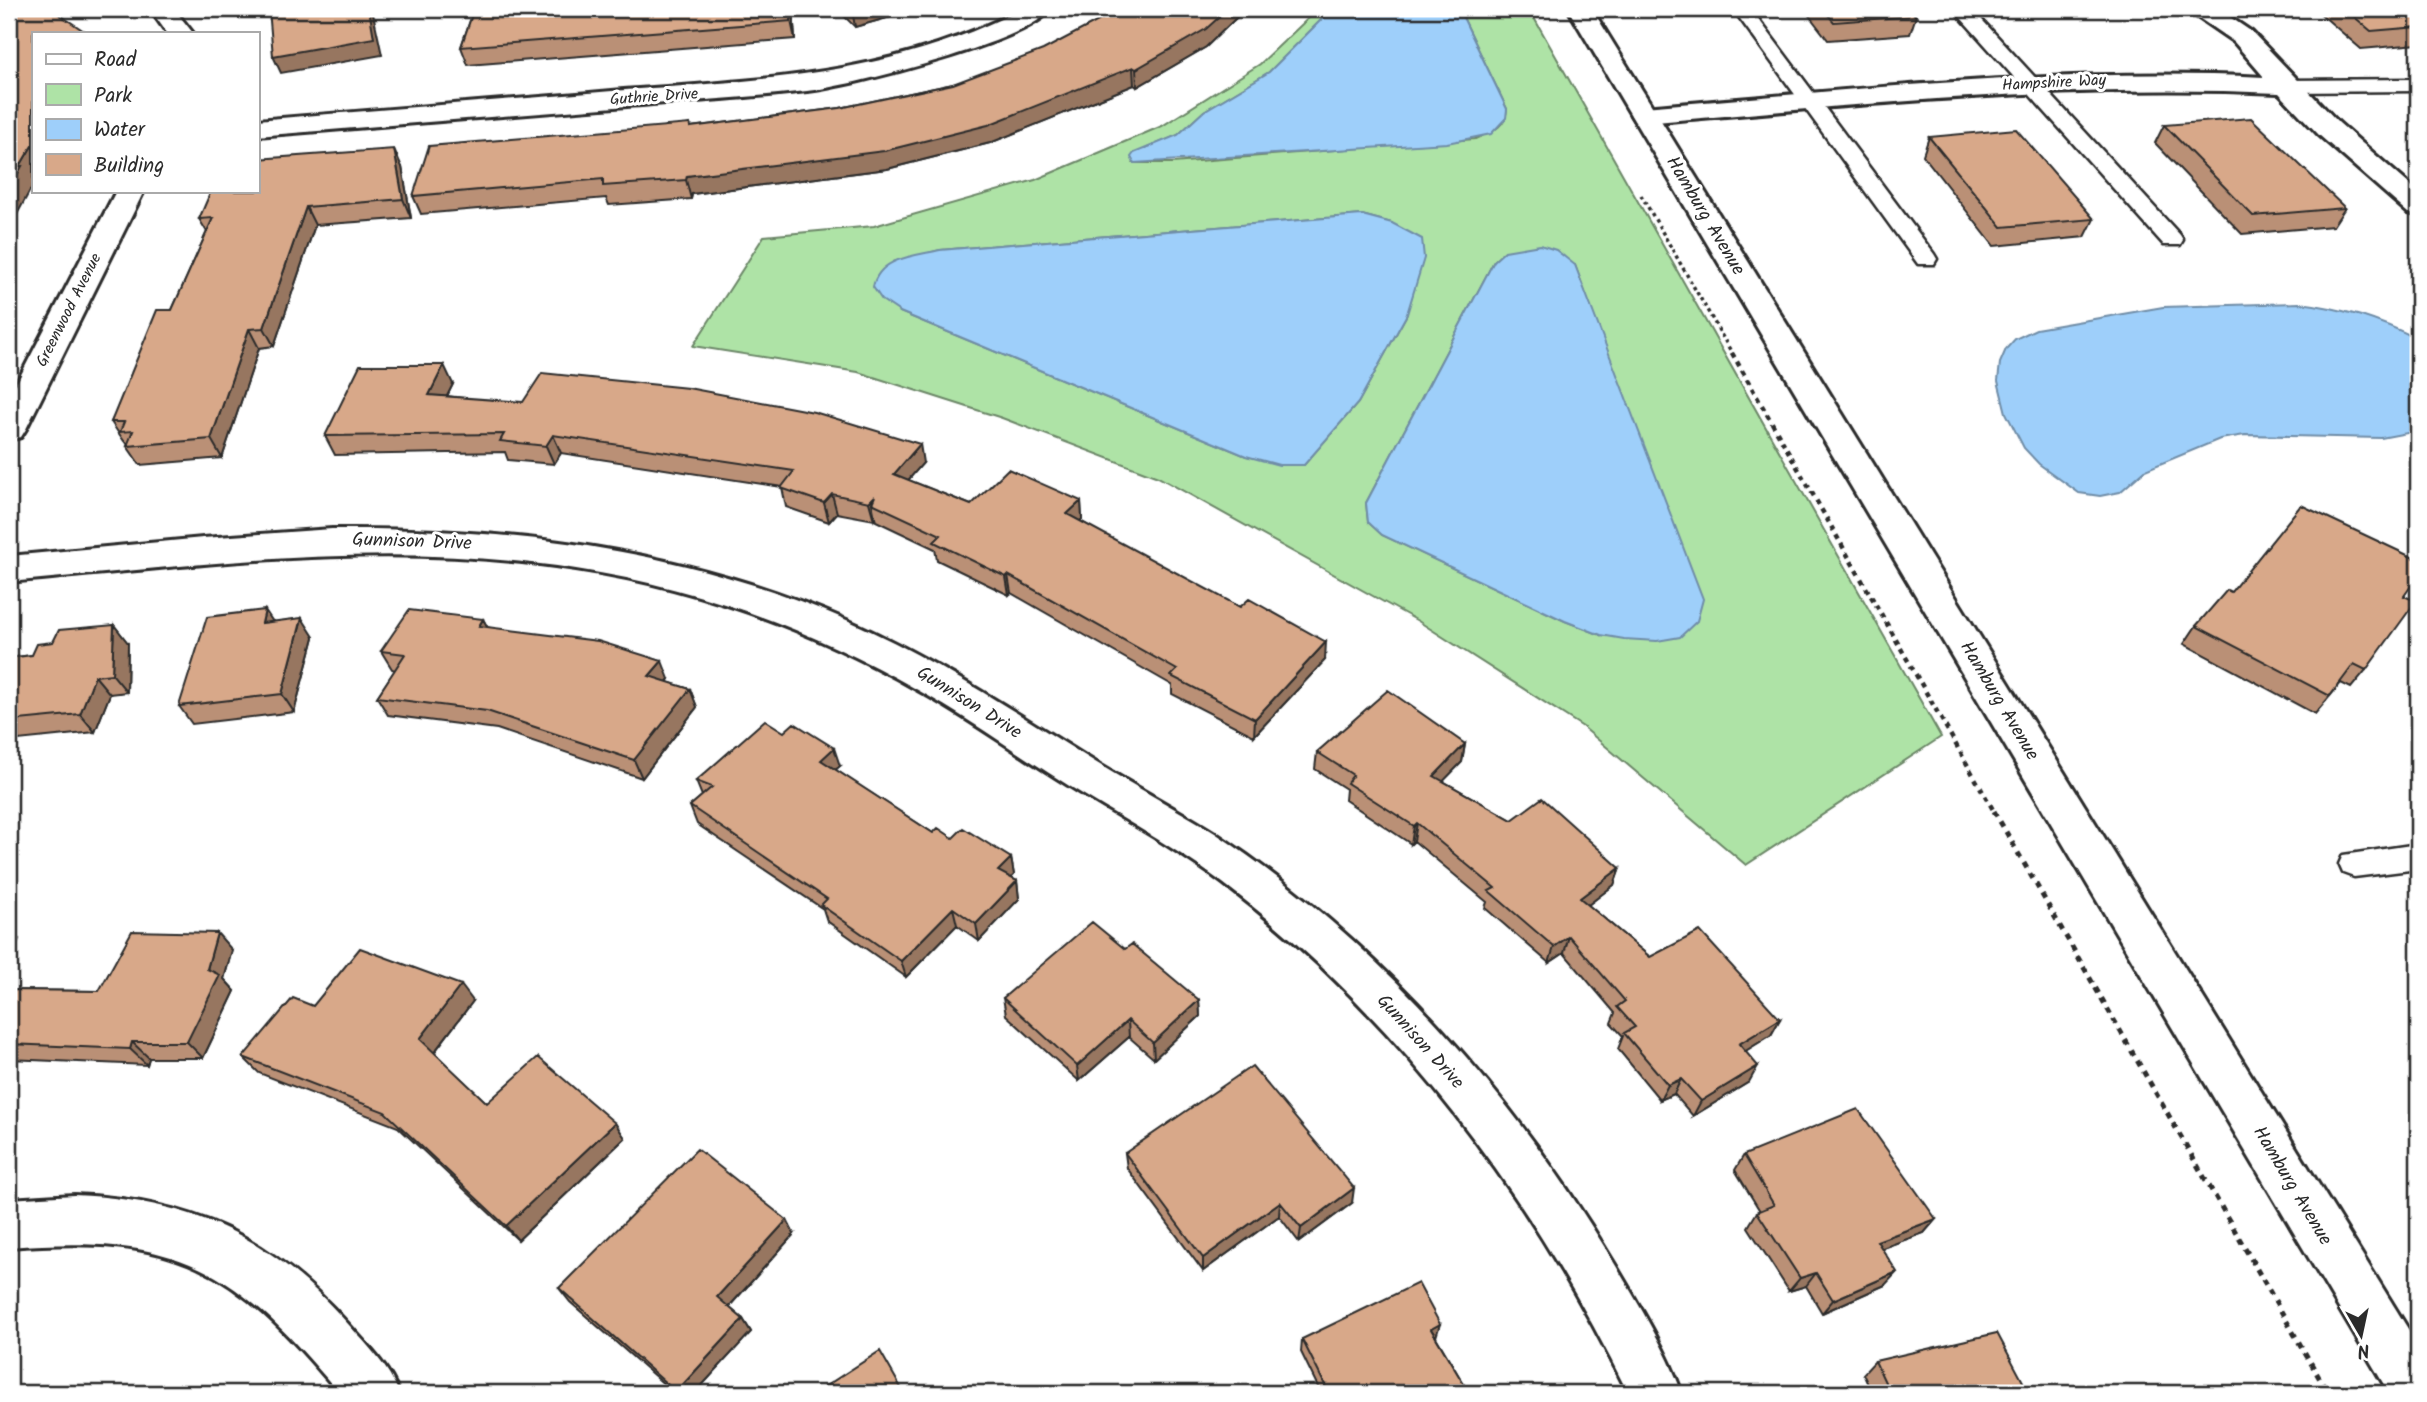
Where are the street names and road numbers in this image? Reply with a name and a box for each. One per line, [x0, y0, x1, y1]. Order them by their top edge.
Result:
street label: Hampshire Way [2001, 68, 2107, 98]
street label: Guthrie Drive [609, 81, 699, 113]
street label: Hamburg Avenue [1657, 151, 1753, 282]
street label: Greenwood Avenue [30, 249, 108, 371]
street label: Gunnison Drive [352, 525, 473, 559]
street label: Hamburg Avenue [1951, 636, 2047, 767]
street label: Gunnison Drive [910, 659, 1028, 748]
street label: Gunnison Drive [1369, 988, 1471, 1097]
street label: Hamburg Avenue [2244, 1121, 2340, 1252]

